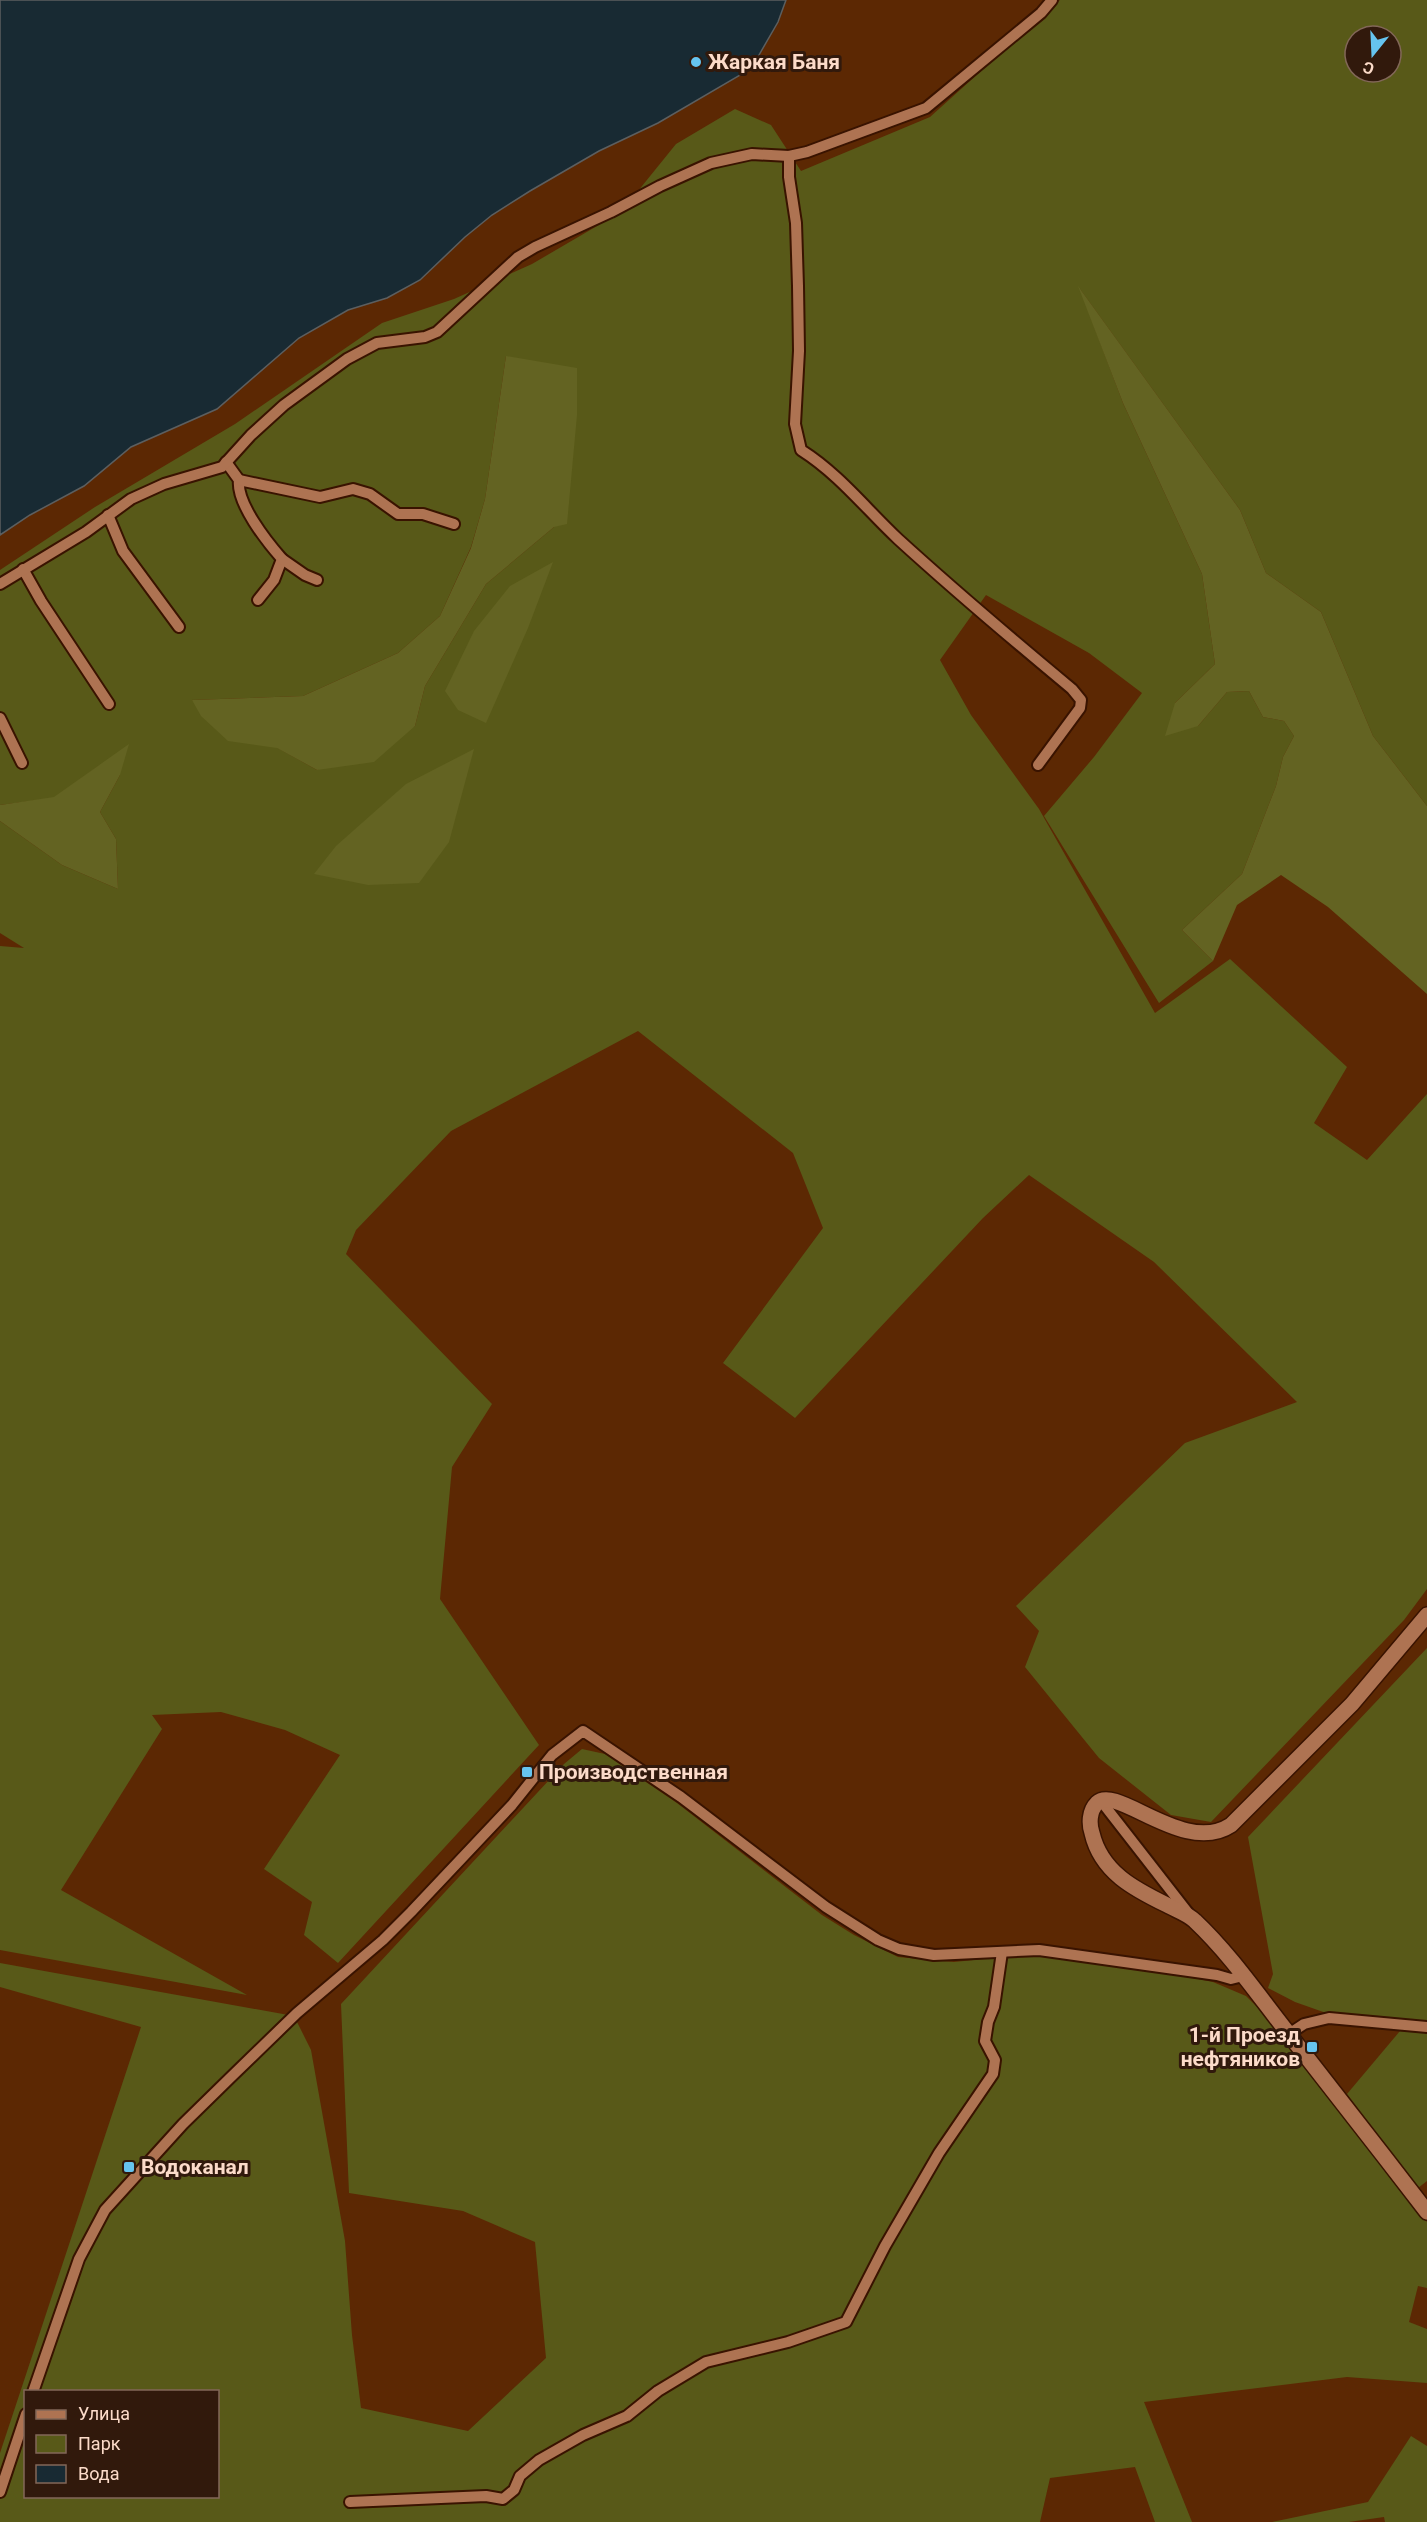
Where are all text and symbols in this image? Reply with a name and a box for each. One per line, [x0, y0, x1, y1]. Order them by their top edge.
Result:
north arrow [1343, 24, 1403, 84]
place label: Жаркая Баня [708, 50, 840, 74]
marker: Жаркая Баня [689, 55, 703, 69]
text: С [1361, 57, 1376, 78]
place label: Производственная [539, 1760, 728, 1784]
marker: Производственная [520, 1765, 534, 1779]
place label: 1-й Проезд нефтяников [1181, 2023, 1300, 2071]
marker: 1-й Проезд нефтяников [1305, 2040, 1319, 2054]
place label: Водоканал [141, 2155, 249, 2179]
marker: Водоканал [122, 2160, 136, 2174]
legend [24, 2390, 219, 2498]
text: Улица [78, 2403, 130, 2424]
text: Парк [78, 2433, 121, 2454]
text: Вода [78, 2463, 120, 2484]

